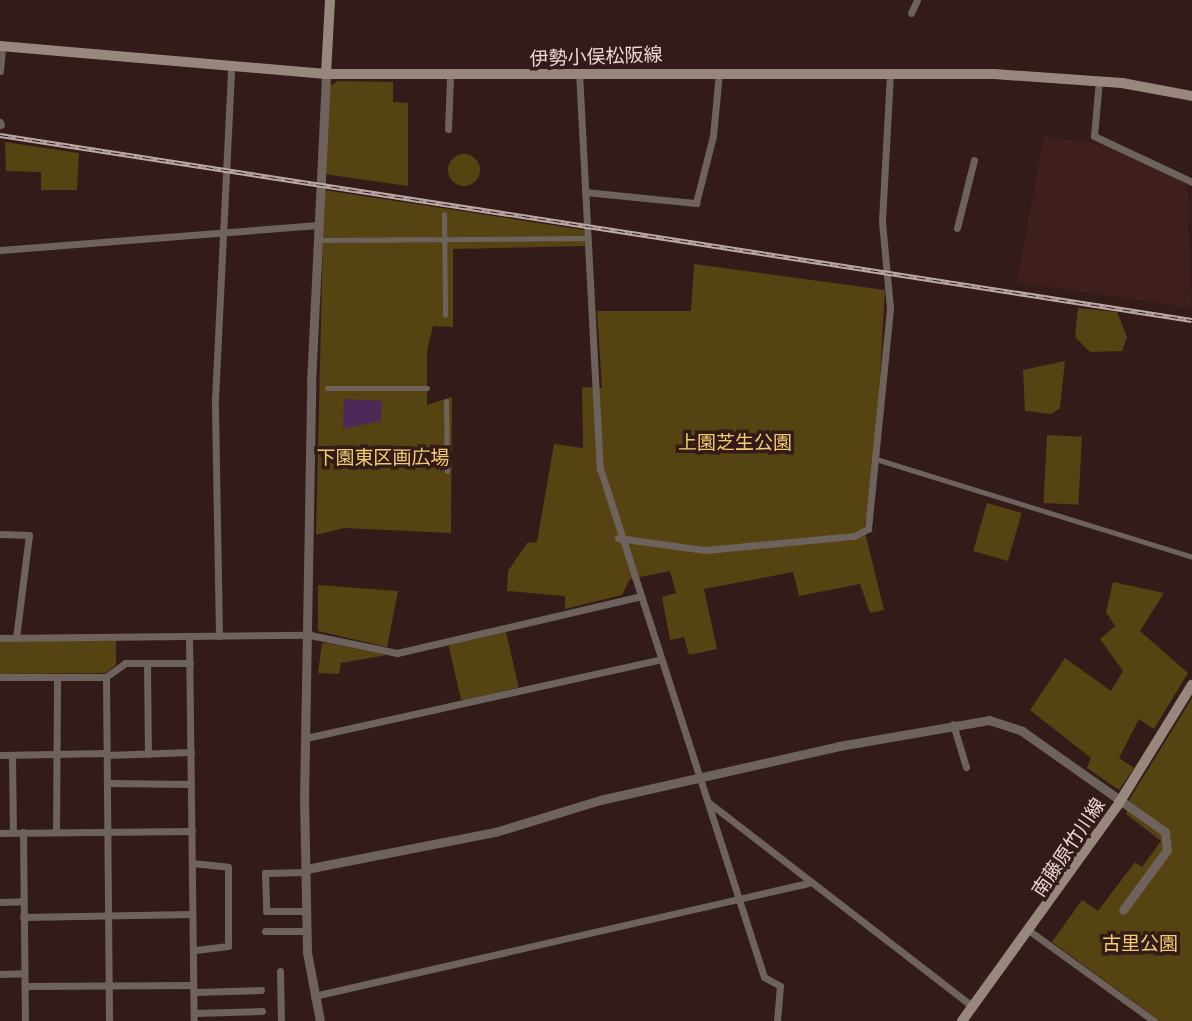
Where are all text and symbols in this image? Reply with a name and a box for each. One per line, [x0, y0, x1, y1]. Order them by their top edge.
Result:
street label: 伊勢小俣松阪線 [529, 42, 663, 70]
park label: 上園芝生公園 [678, 431, 792, 453]
park label: 下園東区画広場 [317, 446, 449, 468]
street label: 南藤原竹川線 [1027, 793, 1109, 901]
park label: 古里公園 [1102, 932, 1178, 954]

